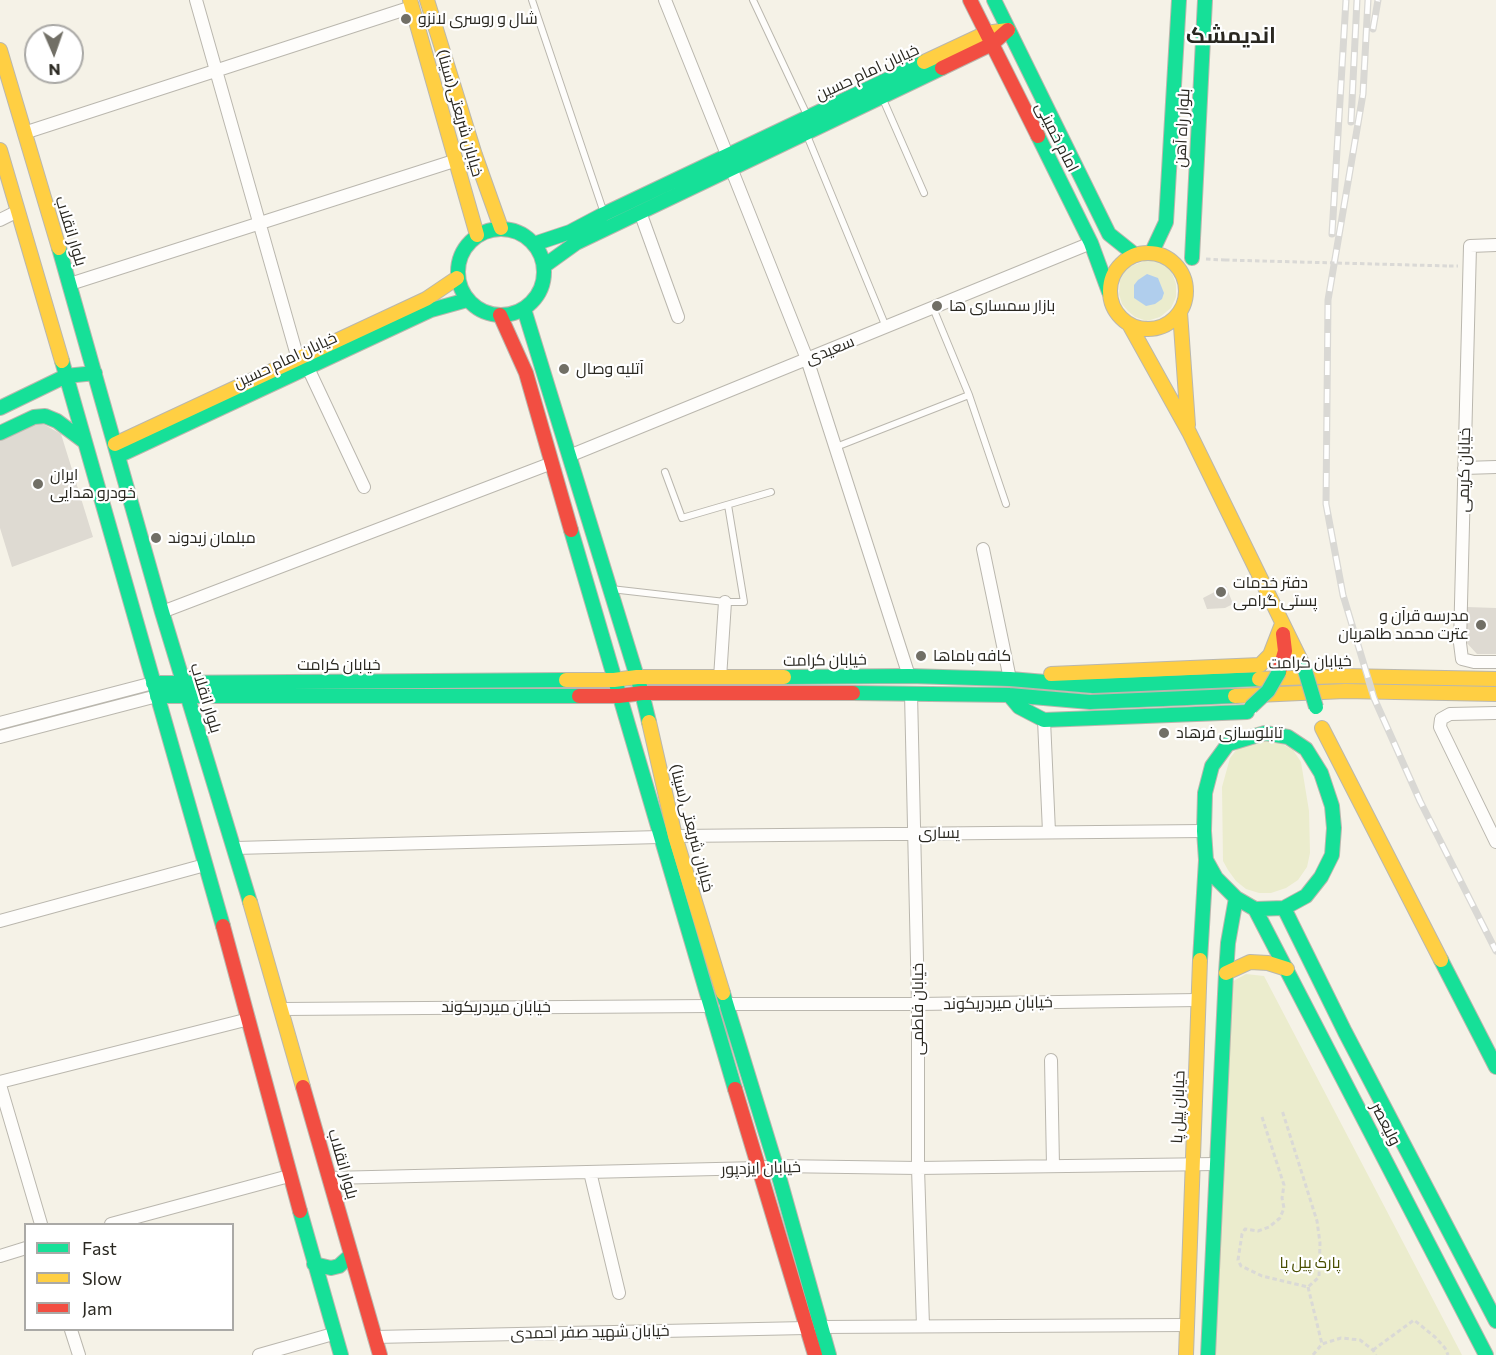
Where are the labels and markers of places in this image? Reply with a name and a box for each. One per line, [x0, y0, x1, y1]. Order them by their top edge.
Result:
place label: شال و روسری لانزو [418, 9, 538, 29]
marker: شال و روسری لانزو [399, 12, 413, 26]
place label: بازار سمساری ها [949, 296, 1055, 316]
marker: بازار سمساری ها [930, 299, 944, 313]
place label: آتلیه وصال [576, 359, 644, 379]
marker: آتلیه وصال [557, 362, 571, 376]
place label: ایران خودرو هدایی [50, 465, 136, 503]
marker: ایران خودرو هدایی [31, 477, 45, 491]
place label: مبلمان زیدوند [168, 528, 256, 548]
marker: مبلمان زیدوند [149, 531, 163, 545]
place label: دفتر خدمات پستی گرامی [1233, 573, 1317, 611]
marker: دفتر خدمات پستی گرامی [1214, 585, 1228, 599]
place label: مدرسه قرآن و عترت محمد طاهریان [1338, 606, 1469, 644]
marker: مدرسه قرآن و عترت محمد طاهریان [1474, 618, 1488, 632]
place label: کافه باماها [933, 646, 1011, 666]
marker: کافه باماها [914, 649, 928, 663]
place label: تابلوسازی فرهاد [1176, 723, 1283, 743]
marker: تابلوسازی فرهاد [1157, 726, 1171, 740]

